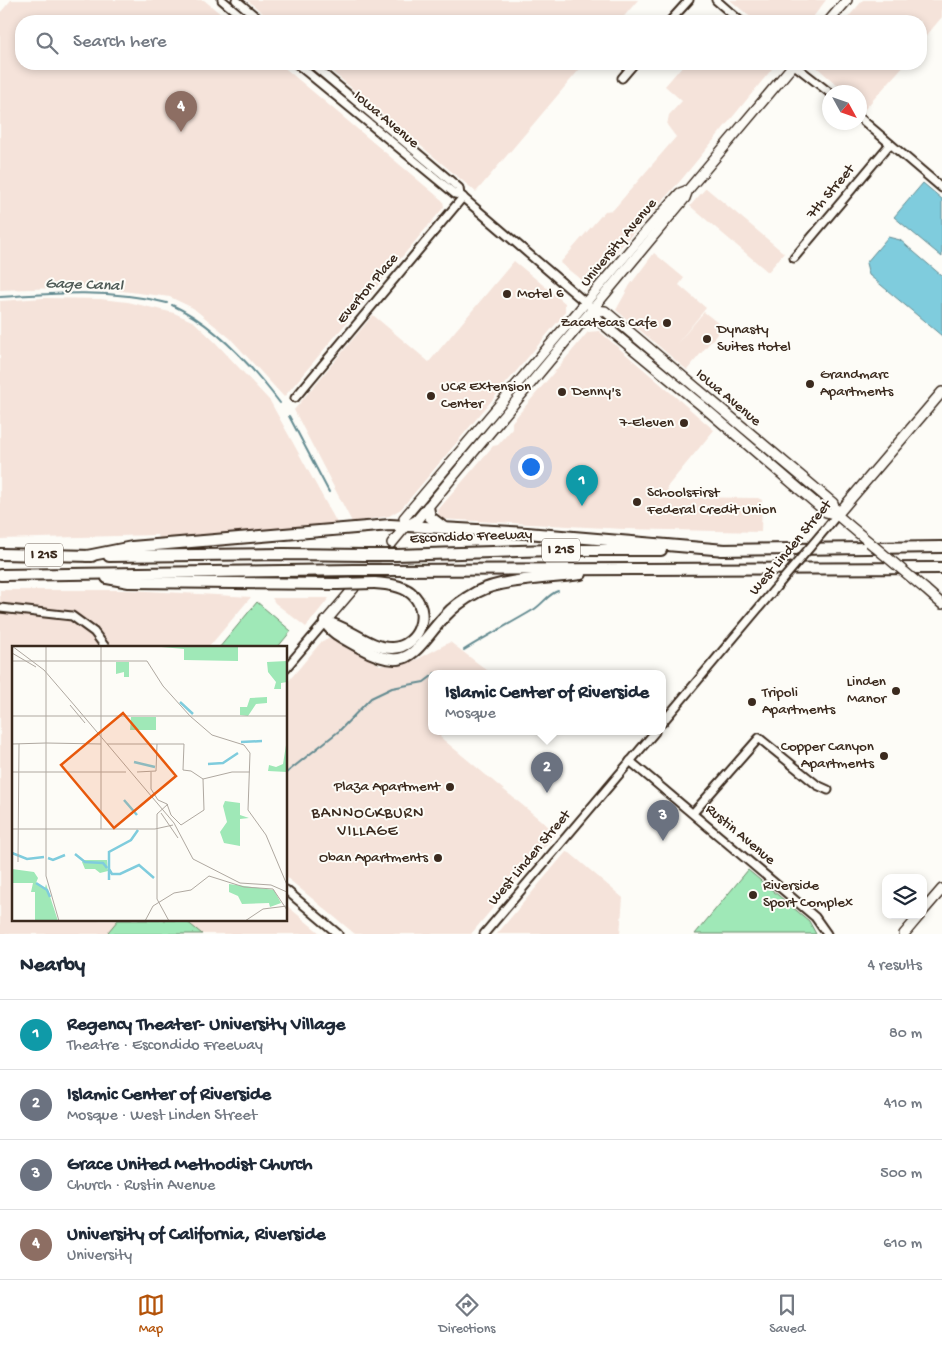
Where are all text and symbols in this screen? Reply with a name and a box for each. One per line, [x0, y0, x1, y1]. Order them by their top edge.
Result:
search box [15, 15, 927, 70]
icon: search [33, 29, 61, 57]
text: Search here [73, 31, 167, 54]
north arrow [822, 85, 867, 130]
street label: Iowa Avenue [350, 87, 423, 153]
pin: 4 [165, 91, 197, 132]
street label: 7th Street [802, 160, 860, 224]
street label: University Avenue [577, 195, 661, 291]
street label: Everton Place [333, 250, 403, 328]
water label: Gage Canal [45, 275, 125, 297]
place label: Motel 6 [517, 285, 564, 303]
marker: Motel 6 [501, 288, 513, 300]
place label: Zacatecas Cafe [560, 314, 657, 332]
marker: Zacatecas Cafe [661, 317, 673, 329]
place label: Dynasty Suites Hotel [716, 321, 791, 356]
marker: Dynasty Suites Hotel [701, 333, 713, 345]
street label: Iowa Avenue [692, 365, 765, 431]
place label: Grandmarc Apartments [820, 366, 894, 401]
place label: UCR Extension Center [441, 378, 531, 413]
marker: Grandmarc Apartments [804, 378, 816, 390]
place label: Denny's [571, 383, 621, 401]
marker: Denny's [556, 386, 568, 398]
marker: UCR Extension Center [425, 390, 437, 402]
place label: 7-Eleven [619, 414, 674, 432]
marker: 7-Eleven [678, 417, 690, 429]
your location [518, 454, 544, 480]
pin: 1 [566, 465, 598, 506]
place label: SchoolsFirst Federal Credit Union [646, 484, 776, 519]
street label: West Linden Street [746, 495, 837, 599]
marker: SchoolsFirst Federal Credit Union [631, 496, 643, 508]
street label: Escondido Freeway [409, 526, 533, 548]
road number: I 215 [542, 538, 580, 562]
road number: I 215 [25, 544, 63, 566]
inset map [12, 646, 288, 922]
popup [428, 670, 666, 735]
place label: Linden Manor [846, 673, 888, 708]
text: Islamic Center of Riverside [445, 682, 649, 705]
place label: Tripoli Apartments [761, 684, 836, 719]
marker: Linden Manor [890, 685, 902, 697]
marker: Tripoli Apartments [746, 696, 758, 708]
text: Mosque [445, 705, 496, 724]
place label: Copper Canyon Apartments [781, 738, 874, 773]
marker: Copper Canyon Apartments [878, 750, 890, 762]
pin: 2 [531, 752, 563, 793]
place label: Plaza Apartment [333, 778, 442, 796]
marker: Plaza Apartment [444, 781, 456, 793]
pin: 3 [647, 800, 679, 841]
street label: Rustin Avenue [701, 801, 779, 870]
district label: BANNOCKBURN VILLAGE [311, 805, 424, 842]
street label: West Linden Street [485, 805, 576, 909]
place label: Oban Apartments [319, 849, 428, 867]
marker: Oban Apartments [432, 852, 444, 864]
map controls [882, 874, 927, 919]
button: layers [882, 874, 927, 919]
place label: Riverside Sport Complex [763, 877, 853, 912]
marker: Riverside Sport Complex [747, 889, 759, 901]
text: Nearby [20, 954, 85, 979]
text: 4 results [867, 957, 922, 976]
text: Regency Theater- University Village [67, 1014, 345, 1037]
text: 1 [33, 1025, 39, 1044]
text: 80 m [889, 1025, 922, 1044]
text: Theatre · Escondido Freeway [67, 1037, 263, 1056]
text: Islamic Center of Riverside [67, 1084, 271, 1107]
text: 2 [32, 1095, 40, 1114]
text: 410 m [884, 1095, 922, 1114]
text: Mosque · West Linden Street [67, 1107, 257, 1126]
text: Grace United Methodist Church [67, 1154, 312, 1177]
text: 3 [32, 1165, 40, 1184]
text: 500 m [880, 1165, 922, 1184]
text: Church · Rustin Avenue [67, 1177, 215, 1196]
text: University of California, Riverside [67, 1224, 326, 1247]
text: 4 [32, 1235, 40, 1254]
text: 610 m [883, 1235, 922, 1254]
text: University [67, 1247, 132, 1266]
tab: Map [137, 1291, 165, 1338]
tab: Directions [439, 1291, 496, 1338]
tab: Saved [769, 1291, 805, 1338]

